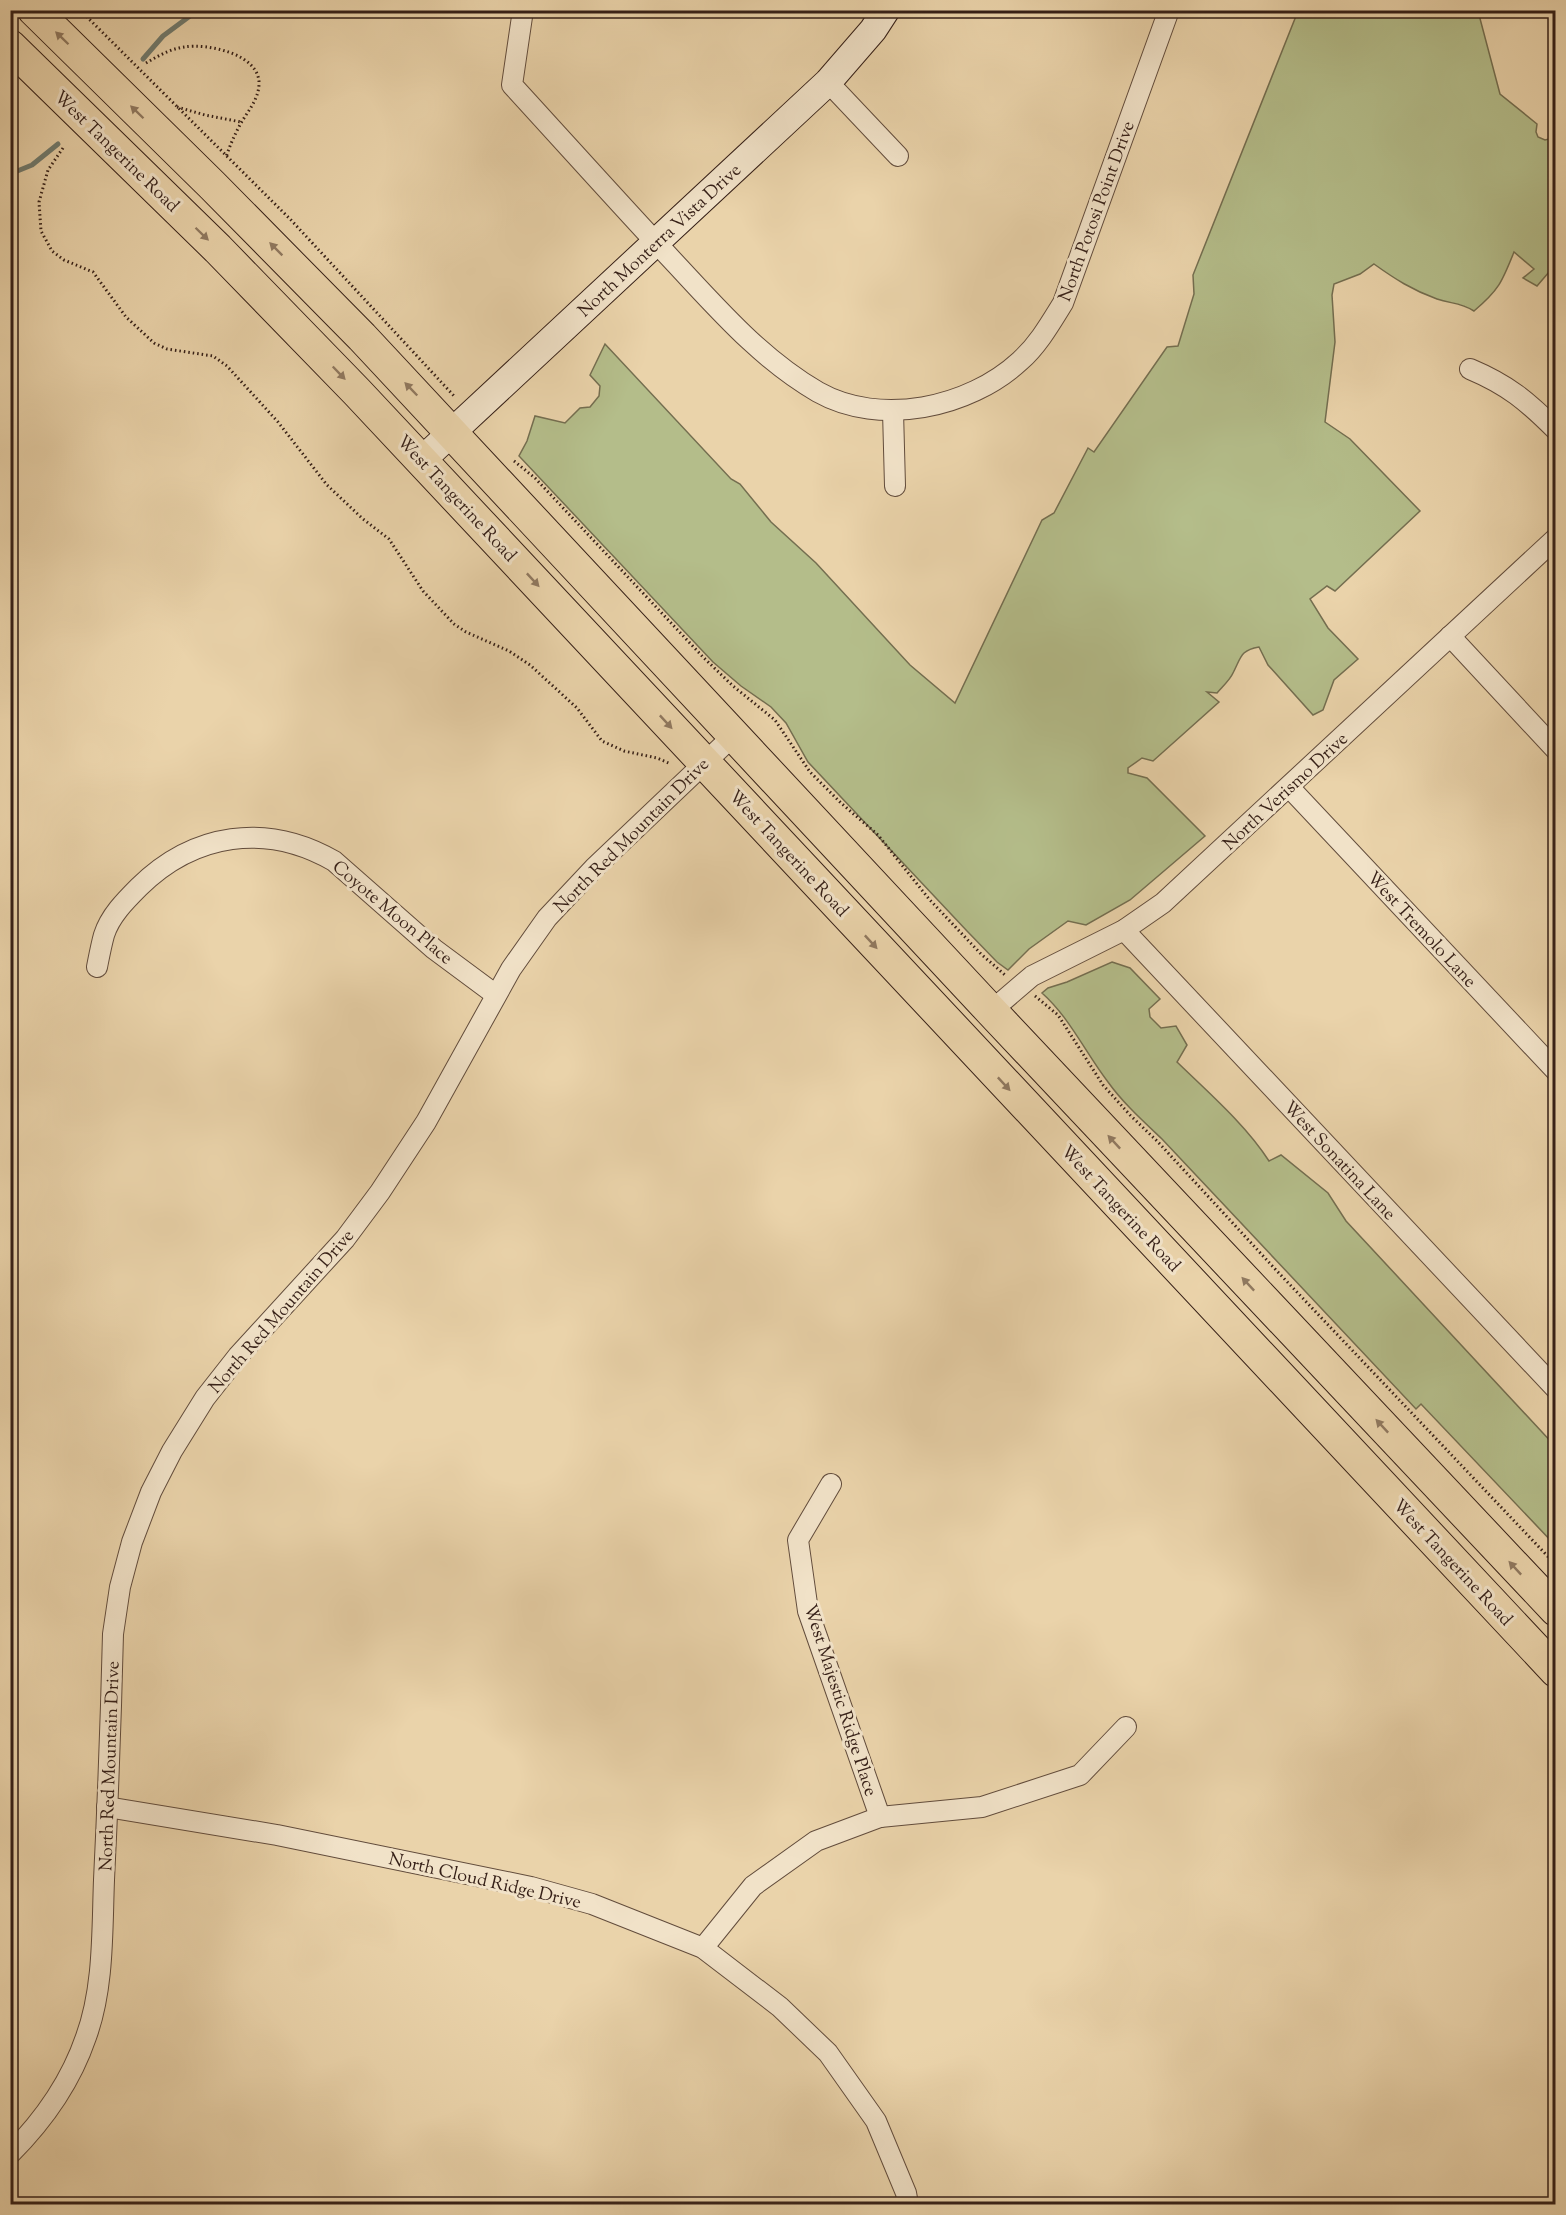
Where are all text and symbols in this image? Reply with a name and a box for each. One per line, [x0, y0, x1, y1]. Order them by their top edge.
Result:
one-way arrow [55, 31, 69, 45]
street label: West Tangerine Road [47, 86, 184, 219]
one-way arrow [131, 105, 145, 119]
street label: North Potosi Point Drive [1053, 118, 1143, 306]
street label: North Monterra Vista Drive [573, 159, 748, 324]
one-way arrow [195, 227, 209, 241]
one-way arrow [269, 242, 283, 256]
one-way arrow [332, 366, 346, 381]
one-way arrow [404, 382, 418, 397]
street label: West Tangerine Road [390, 430, 522, 569]
one-way arrow [526, 572, 539, 587]
one-way arrow [659, 715, 673, 730]
street label: North Verismo Drive [1218, 727, 1355, 858]
street label: North Red Mountain Drive [549, 753, 716, 920]
street label: West Tangerine Road [722, 785, 854, 924]
street label: Coyote Moon Place [326, 855, 458, 972]
street label: West Tremolo Lane [1360, 866, 1481, 994]
one-way arrow [864, 934, 878, 949]
one-way arrow [997, 1077, 1011, 1091]
street label: West Sonatina Lane [1276, 1096, 1401, 1227]
one-way arrow [1108, 1135, 1122, 1149]
street label: West Tangerine Road [1054, 1140, 1186, 1279]
street label: North Red Mountain Drive [204, 1224, 361, 1400]
one-way arrow [1241, 1276, 1255, 1291]
one-way arrow [1375, 1418, 1389, 1433]
street label: West Tangerine Road [1386, 1494, 1518, 1633]
one-way arrow [1509, 1561, 1523, 1575]
street label: West Majestic Ridge Place [796, 1601, 882, 1800]
street label: North Red Mountain Drive [94, 1661, 128, 1872]
street label: North Cloud Ridge Drive [386, 1847, 583, 1917]

